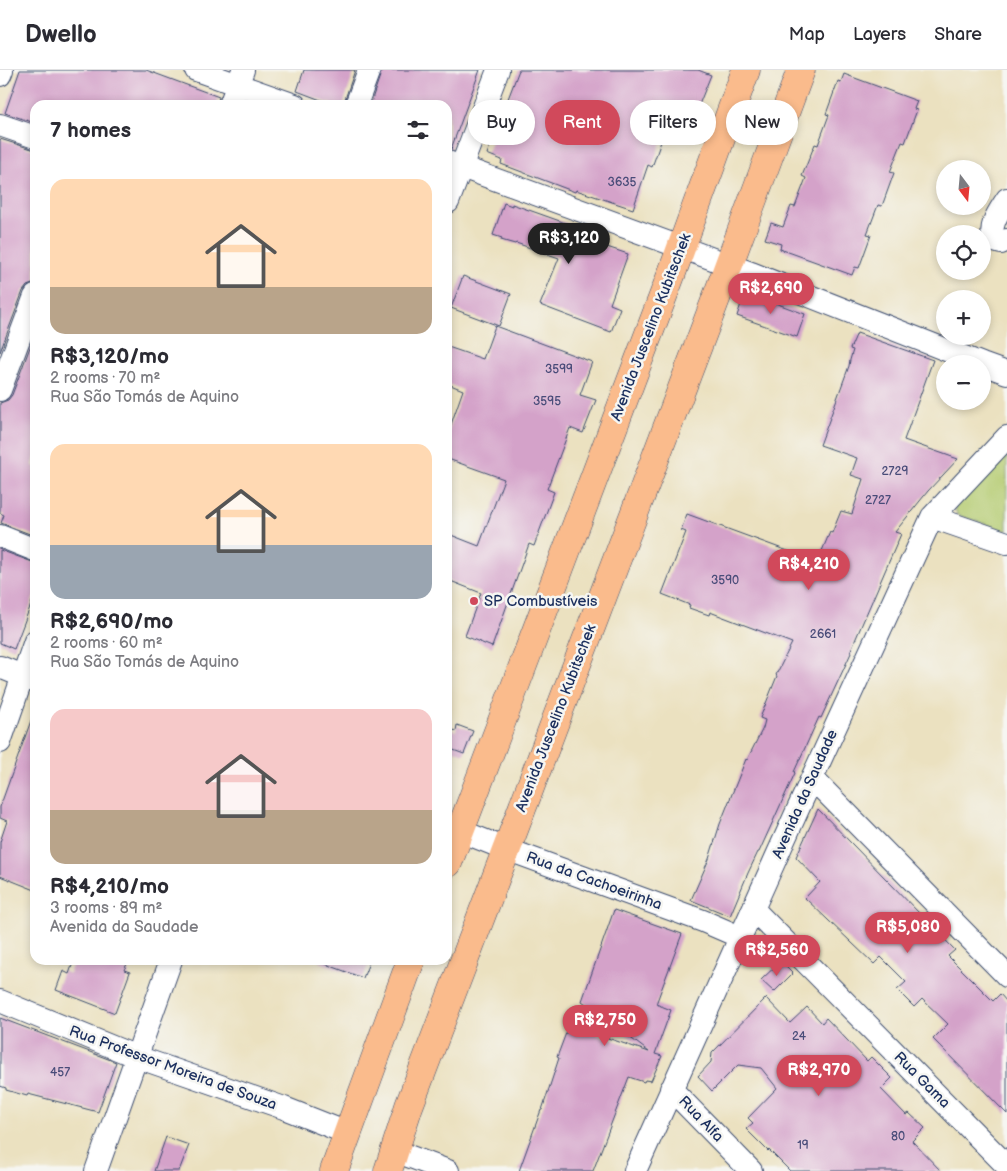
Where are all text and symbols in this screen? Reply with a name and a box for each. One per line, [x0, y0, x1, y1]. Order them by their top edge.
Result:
text: Dwello [25, 20, 97, 49]
text: Map [789, 24, 825, 45]
text: Layers [853, 24, 906, 45]
text: Share [934, 24, 982, 45]
chip: Buy [468, 100, 535, 145]
chip: Rent [545, 100, 620, 145]
chip: Filters [630, 100, 716, 145]
chip: New [726, 100, 798, 145]
icon: filters [404, 116, 432, 144]
text: 7 homes [50, 118, 131, 143]
north arrow [936, 160, 991, 215]
map controls [936, 160, 991, 410]
house number: 3635 [608, 175, 637, 190]
icon: home [196, 211, 286, 301]
pin: R$3,120 [523, 222, 615, 265]
button: locate [936, 225, 991, 280]
text: R$3,120 [539, 229, 599, 248]
street label: Avenida Juscelino Kubitschek [606, 230, 696, 424]
pin: R$2,690 [725, 272, 817, 315]
text: R$2,690 [739, 279, 803, 298]
button: + [936, 290, 991, 345]
text: R$3,120/mo [50, 344, 169, 369]
button: − [936, 355, 991, 410]
house number: 3599 [545, 362, 573, 377]
text: 2 rooms · 70 m² [50, 369, 160, 388]
text: Rua São Tomás de Aquino [50, 388, 239, 407]
house number: 3595 [533, 394, 561, 409]
house number: 2729 [882, 464, 909, 479]
icon: home [196, 476, 286, 566]
house number: 2727 [865, 493, 891, 508]
pin: R$4,210 [763, 548, 855, 591]
text: R$4,210 [779, 555, 839, 574]
house number: 3590 [711, 573, 739, 588]
place label: SP Combustíveis [484, 592, 598, 611]
marker: SP Combustíveis [468, 595, 480, 607]
text: R$2,690/mo [50, 609, 173, 634]
street label: Avenida Juscelino Kubitschek [511, 621, 601, 815]
house number: 2661 [810, 627, 836, 642]
text: 2 rooms · 60 m² [50, 634, 163, 653]
text: Rua São Tomás de Aquino [50, 653, 239, 672]
street label: Avenida da Saudade [768, 726, 842, 861]
icon: home [196, 741, 286, 831]
street label: Rua da Cachoeirinha [523, 848, 665, 914]
text: R$4,210/mo [50, 874, 169, 899]
text: 3 rooms · 89 m² [50, 899, 162, 918]
pin: R$5,080 [862, 912, 954, 954]
text: Avenida da Saudade [50, 918, 198, 937]
text: R$5,080 [876, 918, 940, 937]
pin: R$2,560 [731, 934, 823, 977]
text: R$2,560 [745, 941, 809, 960]
pin: R$2,750 [559, 1004, 651, 1047]
text: R$2,750 [574, 1011, 636, 1030]
street label: Rua Professor Moreira de Souza [67, 1022, 279, 1114]
house number: 24 [792, 1029, 807, 1044]
street label: Rua Gama [890, 1048, 954, 1112]
pin: R$2,970 [773, 1054, 865, 1097]
text: R$2,970 [788, 1061, 850, 1080]
house number: 457 [50, 1065, 70, 1080]
street label: Rua Alfa [674, 1092, 728, 1146]
house number: 80 [891, 1129, 905, 1144]
house number: 19 [797, 1138, 809, 1153]

